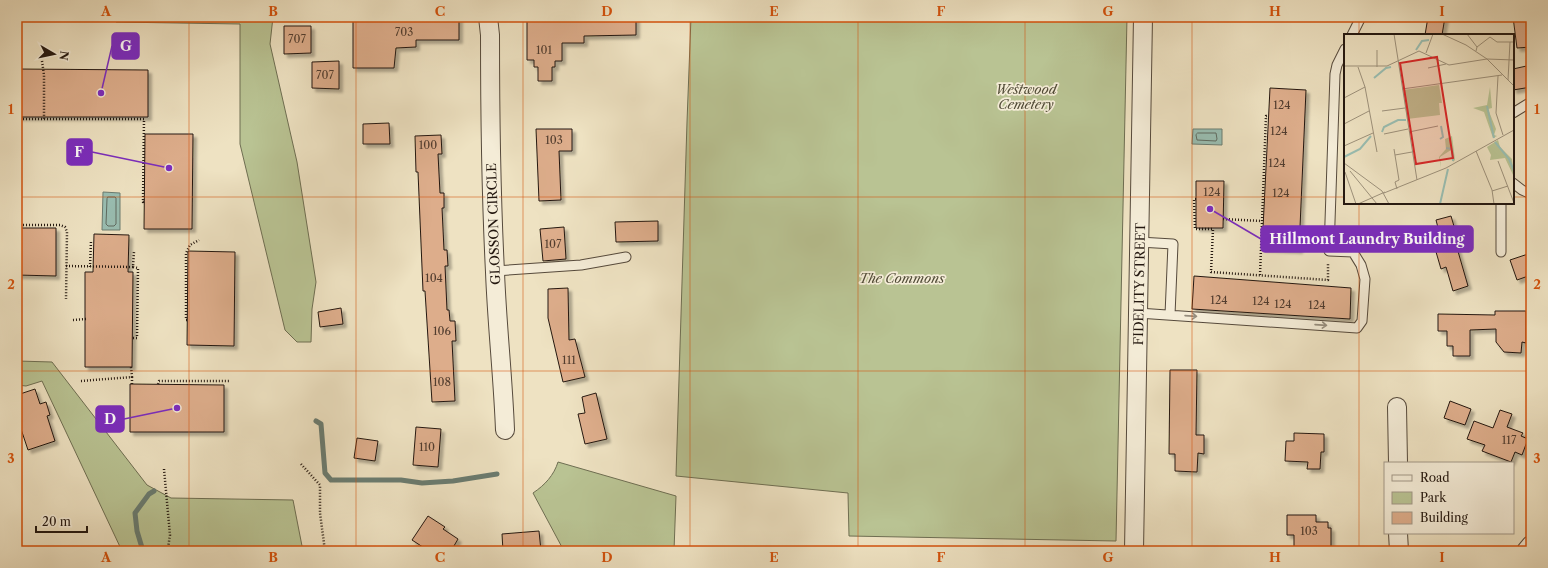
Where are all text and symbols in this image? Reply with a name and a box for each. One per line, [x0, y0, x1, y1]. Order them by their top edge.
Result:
text: A [100, 3, 112, 19]
text: B [268, 3, 278, 19]
text: C [435, 3, 445, 19]
text: D [601, 3, 613, 19]
text: E [769, 3, 779, 19]
text: F [937, 3, 946, 19]
text: G [1102, 3, 1114, 19]
text: H [1269, 3, 1281, 19]
text: I [1439, 3, 1445, 19]
house number: 703 [395, 25, 413, 39]
house number: 707 [288, 32, 306, 46]
callout: G [112, 33, 139, 59]
north arrow [34, 34, 74, 74]
inset map [1344, 34, 1514, 204]
text: G [120, 37, 132, 55]
house number: 101 [536, 43, 552, 57]
text: N [56, 50, 72, 62]
house number: 707 [316, 68, 334, 82]
park label: Westwood Cemetery [996, 81, 1058, 112]
house number: 124 [1273, 98, 1291, 112]
text: 1 [8, 101, 14, 117]
text: 1 [1534, 101, 1540, 117]
house number: 124 [1270, 124, 1288, 138]
house number: 103 [545, 133, 563, 147]
house number: 100 [419, 138, 437, 152]
callout: F [67, 139, 92, 165]
text: F [74, 143, 84, 161]
house number: 124 [1268, 156, 1286, 170]
street label: GLOSSON CIRCLE [483, 163, 503, 285]
house number: 124 [1203, 185, 1221, 199]
house number: 124 [1272, 186, 1290, 200]
street label: FIDELITY STREET [1130, 222, 1148, 345]
callout: Hillmont Laundry Building [1261, 226, 1473, 252]
text: Hillmont Laundry Building [1269, 230, 1466, 248]
house number: 107 [544, 237, 562, 251]
park label: The Commons [859, 270, 945, 286]
house number: 104 [425, 271, 443, 285]
text: 2 [7, 276, 15, 292]
text: 2 [1533, 276, 1541, 292]
house number: 124 [1210, 293, 1228, 307]
house number: 124 [1252, 294, 1270, 308]
house number: 124 [1274, 297, 1292, 311]
house number: 124 [1308, 298, 1326, 312]
one-way arrow [1184, 313, 1197, 320]
one-way arrow [1314, 322, 1327, 329]
house number: 106 [433, 324, 452, 338]
house number: 111 [562, 353, 576, 367]
house number: 108 [433, 375, 451, 389]
callout: D [96, 406, 124, 432]
text: D [104, 410, 116, 428]
house number: 117 [1502, 433, 1517, 447]
house number: 110 [419, 440, 435, 454]
text: 3 [7, 450, 15, 466]
text: 3 [1533, 450, 1541, 466]
legend [1384, 462, 1514, 534]
text: Road [1420, 470, 1450, 485]
text: Park [1420, 490, 1447, 505]
scale bar [36, 508, 87, 534]
text: Building [1420, 510, 1468, 525]
text: 20 m [42, 514, 71, 529]
house number: 103 [1300, 524, 1318, 538]
text: A [100, 549, 112, 565]
text: B [268, 549, 278, 565]
text: C [435, 549, 445, 565]
text: D [601, 549, 613, 565]
text: E [769, 549, 779, 565]
text: F [937, 549, 946, 565]
text: G [1102, 549, 1114, 565]
text: H [1269, 549, 1281, 565]
text: I [1439, 549, 1445, 565]

